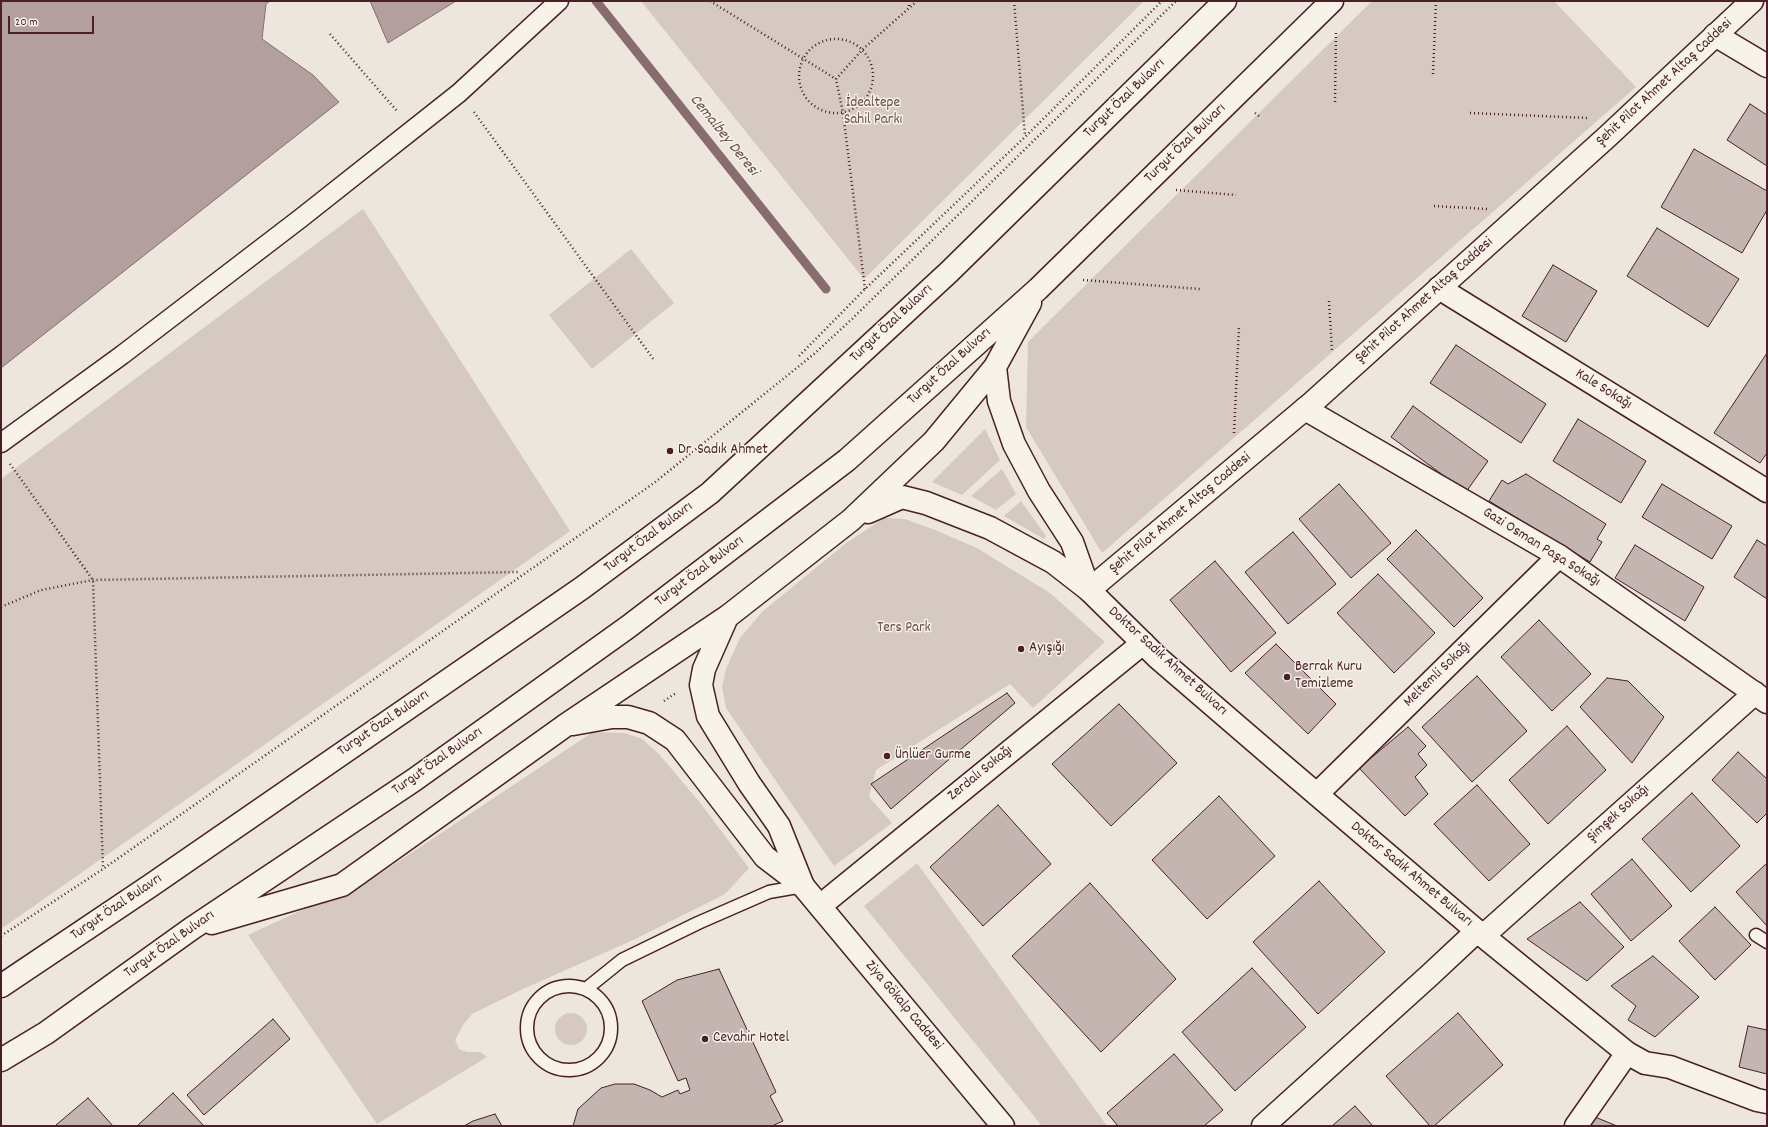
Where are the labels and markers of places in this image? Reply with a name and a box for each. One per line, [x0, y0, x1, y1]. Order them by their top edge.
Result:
place label: Dr. Sadık Ahmet [678, 442, 768, 460]
marker: Dr. Sadık Ahmet [665, 446, 675, 456]
place label: Ayışığı [1029, 640, 1065, 658]
marker: Ayışığı [1016, 644, 1026, 654]
place label: Berrak Kuru Temizleme [1295, 659, 1362, 694]
marker: Berrak Kuru Temizleme [1282, 672, 1292, 682]
place label: Ünlüer Gurme [895, 747, 971, 765]
marker: Ünlüer Gurme [882, 751, 892, 761]
place label: Cevahir Hotel [713, 1030, 789, 1048]
marker: Cevahir Hotel [700, 1034, 710, 1044]

